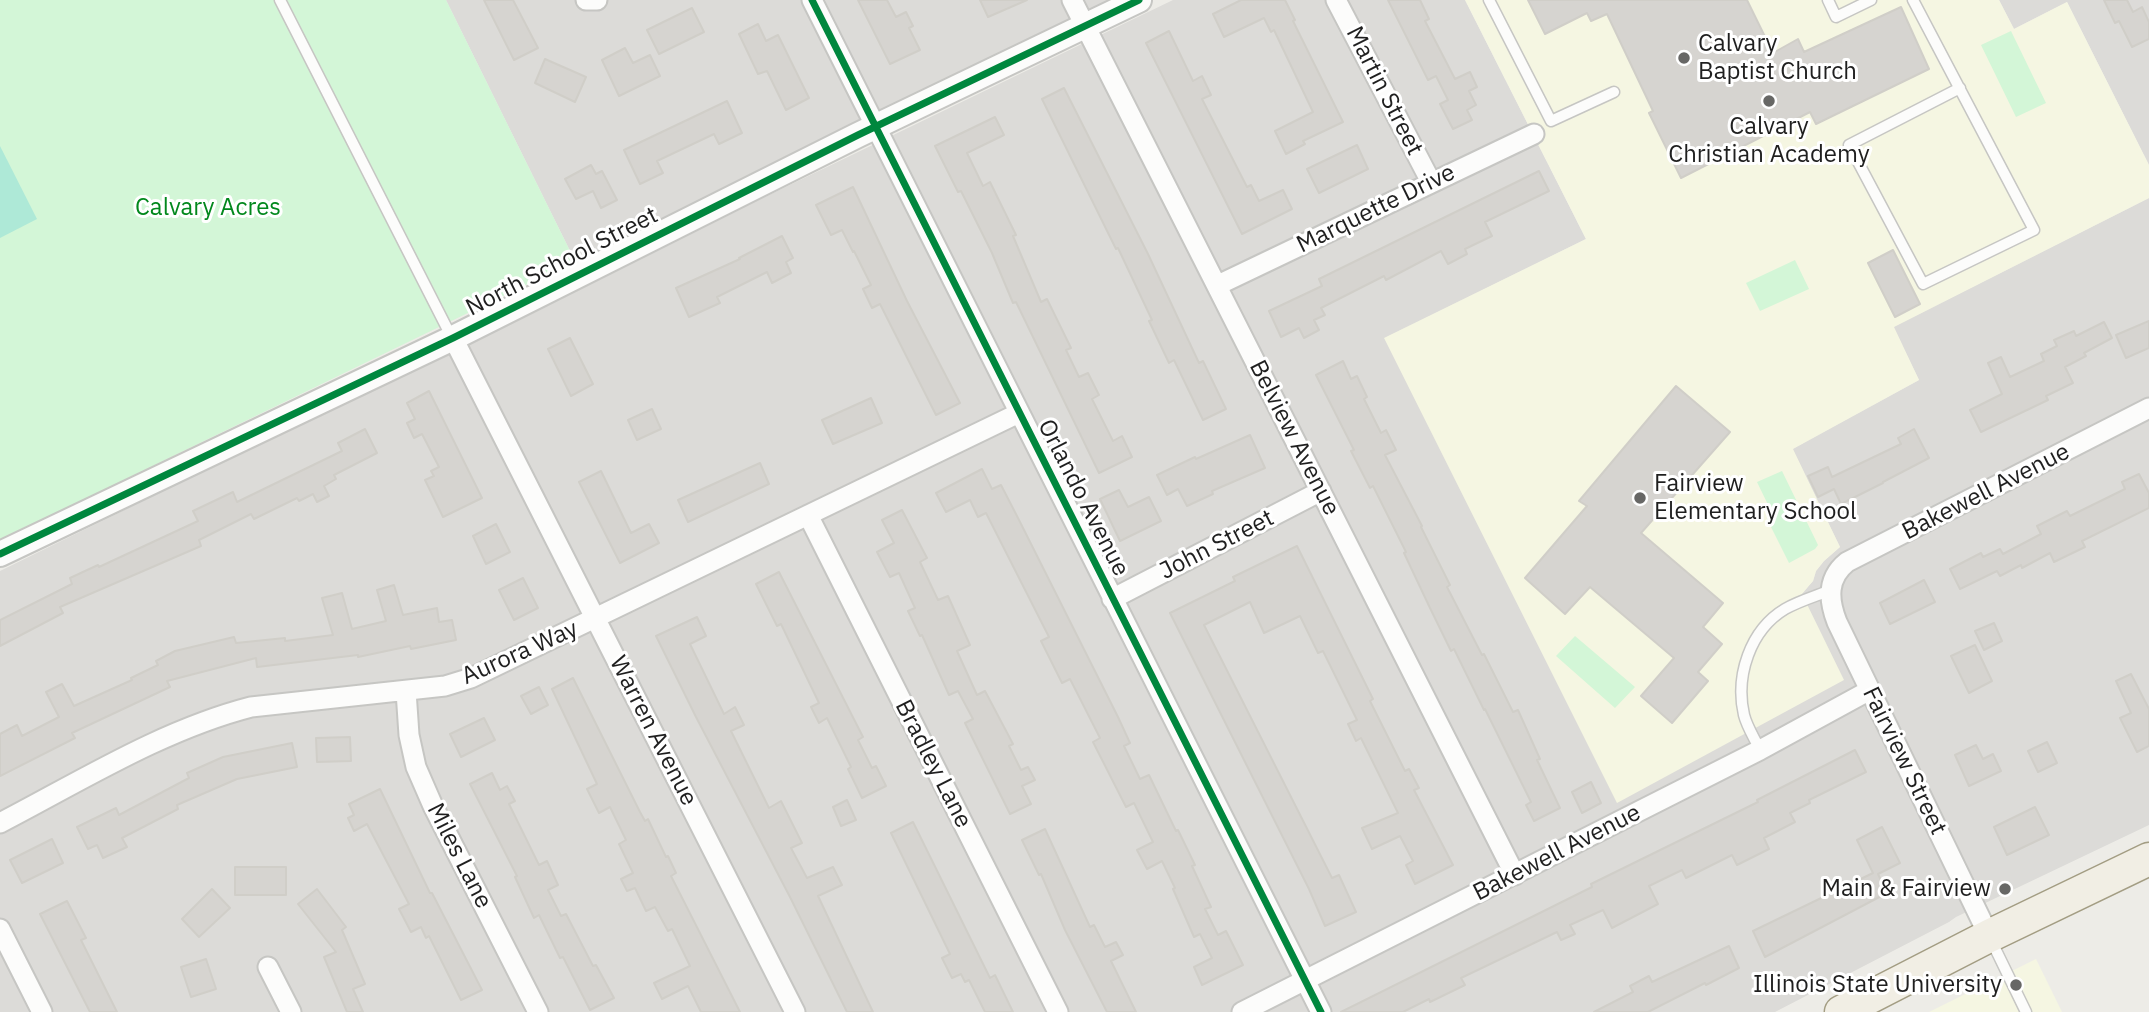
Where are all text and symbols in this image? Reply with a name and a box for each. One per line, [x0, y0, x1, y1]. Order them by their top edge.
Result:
street label: Martin Street [1339, 22, 1429, 160]
place label: Calvary Baptist Church [1698, 30, 1857, 86]
marker: Calvary Baptist Church [1676, 50, 1692, 66]
marker: Calvary Christian Academy [1761, 93, 1777, 109]
place label: Calvary Christian Academy [1668, 113, 1870, 169]
street label: Marquette Drive [1292, 158, 1460, 260]
park label: Calvary Acres [135, 194, 281, 222]
street label: North School Street [461, 201, 663, 323]
street label: Belview Avenue [1243, 356, 1345, 520]
street label: Orlando Avenue [1031, 415, 1135, 581]
street label: Bakewell Avenue [1897, 437, 2075, 547]
place label: Fairview Elementary School [1654, 470, 1856, 526]
marker: Fairview Elementary School [1632, 490, 1648, 506]
street label: John Street [1155, 504, 1279, 586]
street label: Aurora Way [457, 615, 583, 691]
street label: Warren Avenue [603, 651, 703, 811]
street label: Fairview Street [1856, 682, 1952, 840]
street label: Bradley Lane [888, 695, 978, 833]
street label: Bakewell Avenue [1468, 798, 1646, 908]
street label: Miles Lane [420, 799, 498, 913]
place label: Main & Fairview [1821, 875, 1991, 903]
marker: Main & Fairview [1997, 881, 2013, 897]
place label: Illinois State University [1753, 971, 2002, 999]
marker: Illinois State University [2008, 977, 2024, 993]

